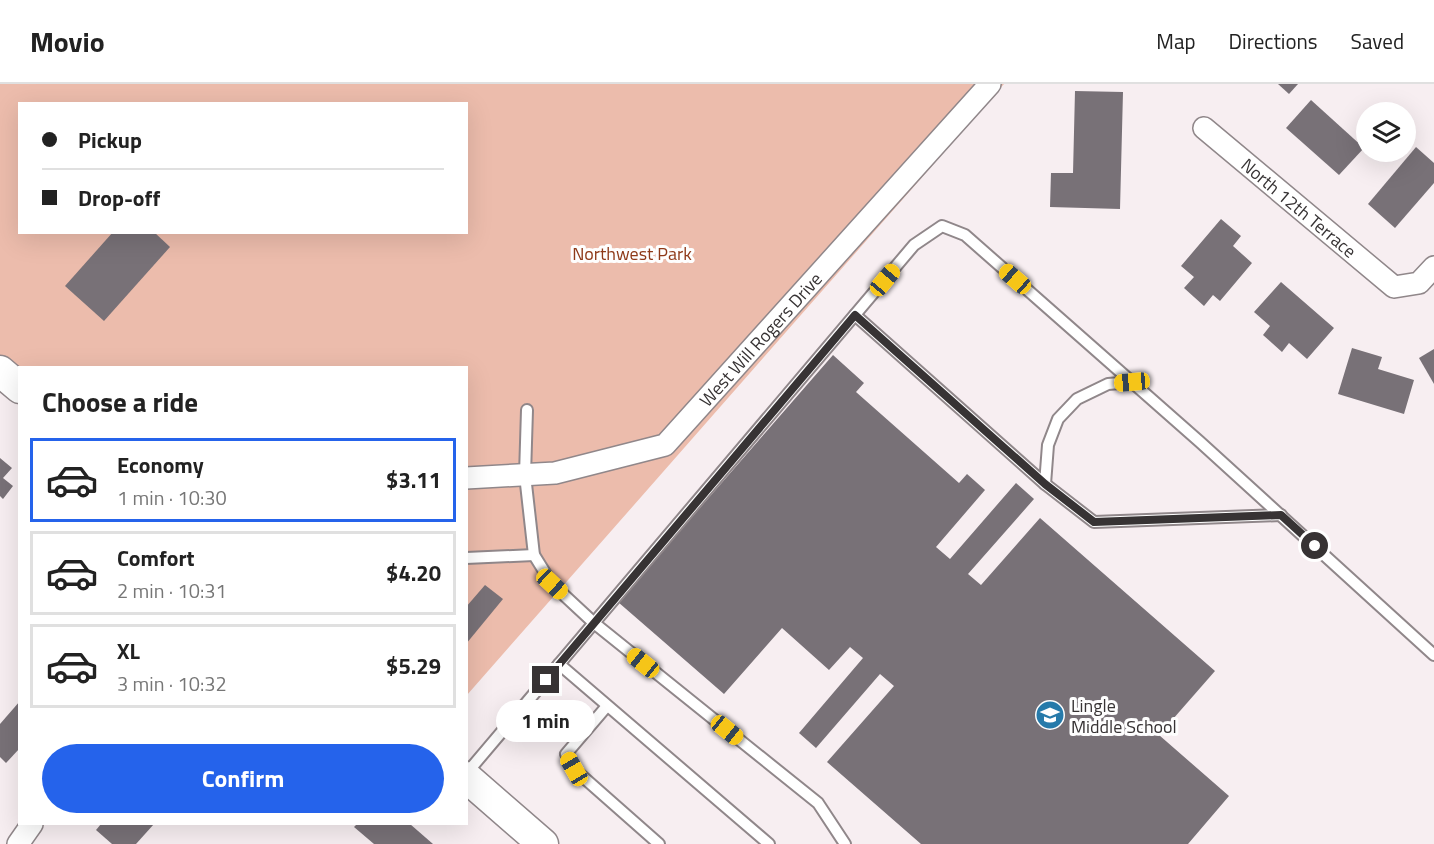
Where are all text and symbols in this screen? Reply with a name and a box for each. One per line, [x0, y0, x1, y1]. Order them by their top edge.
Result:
text: Movio [30, 20, 105, 63]
text: Map [1156, 25, 1196, 57]
text: Directions [1229, 25, 1318, 57]
text: Saved [1351, 25, 1404, 57]
map controls [1356, 102, 1416, 162]
button: layers [1356, 102, 1416, 162]
text: Pickup [78, 123, 142, 157]
street label: North 12th Terrace [1236, 151, 1363, 264]
text: Drop-off [78, 181, 160, 215]
park label: Northwest Park [572, 240, 692, 267]
car [867, 260, 903, 300]
car [996, 260, 1034, 298]
street label: West Will Rogers Drive [693, 266, 828, 412]
car [1113, 371, 1151, 393]
text: Choose a ride [42, 381, 198, 422]
text: Economy [117, 448, 204, 482]
icon: car [45, 453, 99, 507]
text: $3.11 [386, 463, 441, 497]
text: 1 min · 10:30 [117, 482, 227, 513]
route start [1301, 532, 1328, 559]
text: Comfort [117, 541, 195, 575]
icon: car [45, 546, 99, 600]
text: $4.20 [386, 556, 441, 590]
car [533, 565, 571, 603]
text: 2 min · 10:31 [117, 575, 227, 606]
text: XL [117, 634, 140, 668]
icon: car [45, 639, 99, 693]
car [623, 645, 663, 681]
text: $5.29 [386, 649, 441, 683]
route end [532, 666, 559, 693]
text: 3 min · 10:32 [117, 668, 227, 699]
place label: Lingle Middle School [1071, 692, 1177, 740]
school or university icon: Lingle Middle School [1034, 699, 1066, 731]
callout: 1 min [496, 701, 596, 743]
text: 1 min [521, 705, 570, 736]
car [707, 712, 747, 748]
button: Confirm [42, 744, 444, 813]
car [557, 749, 591, 789]

